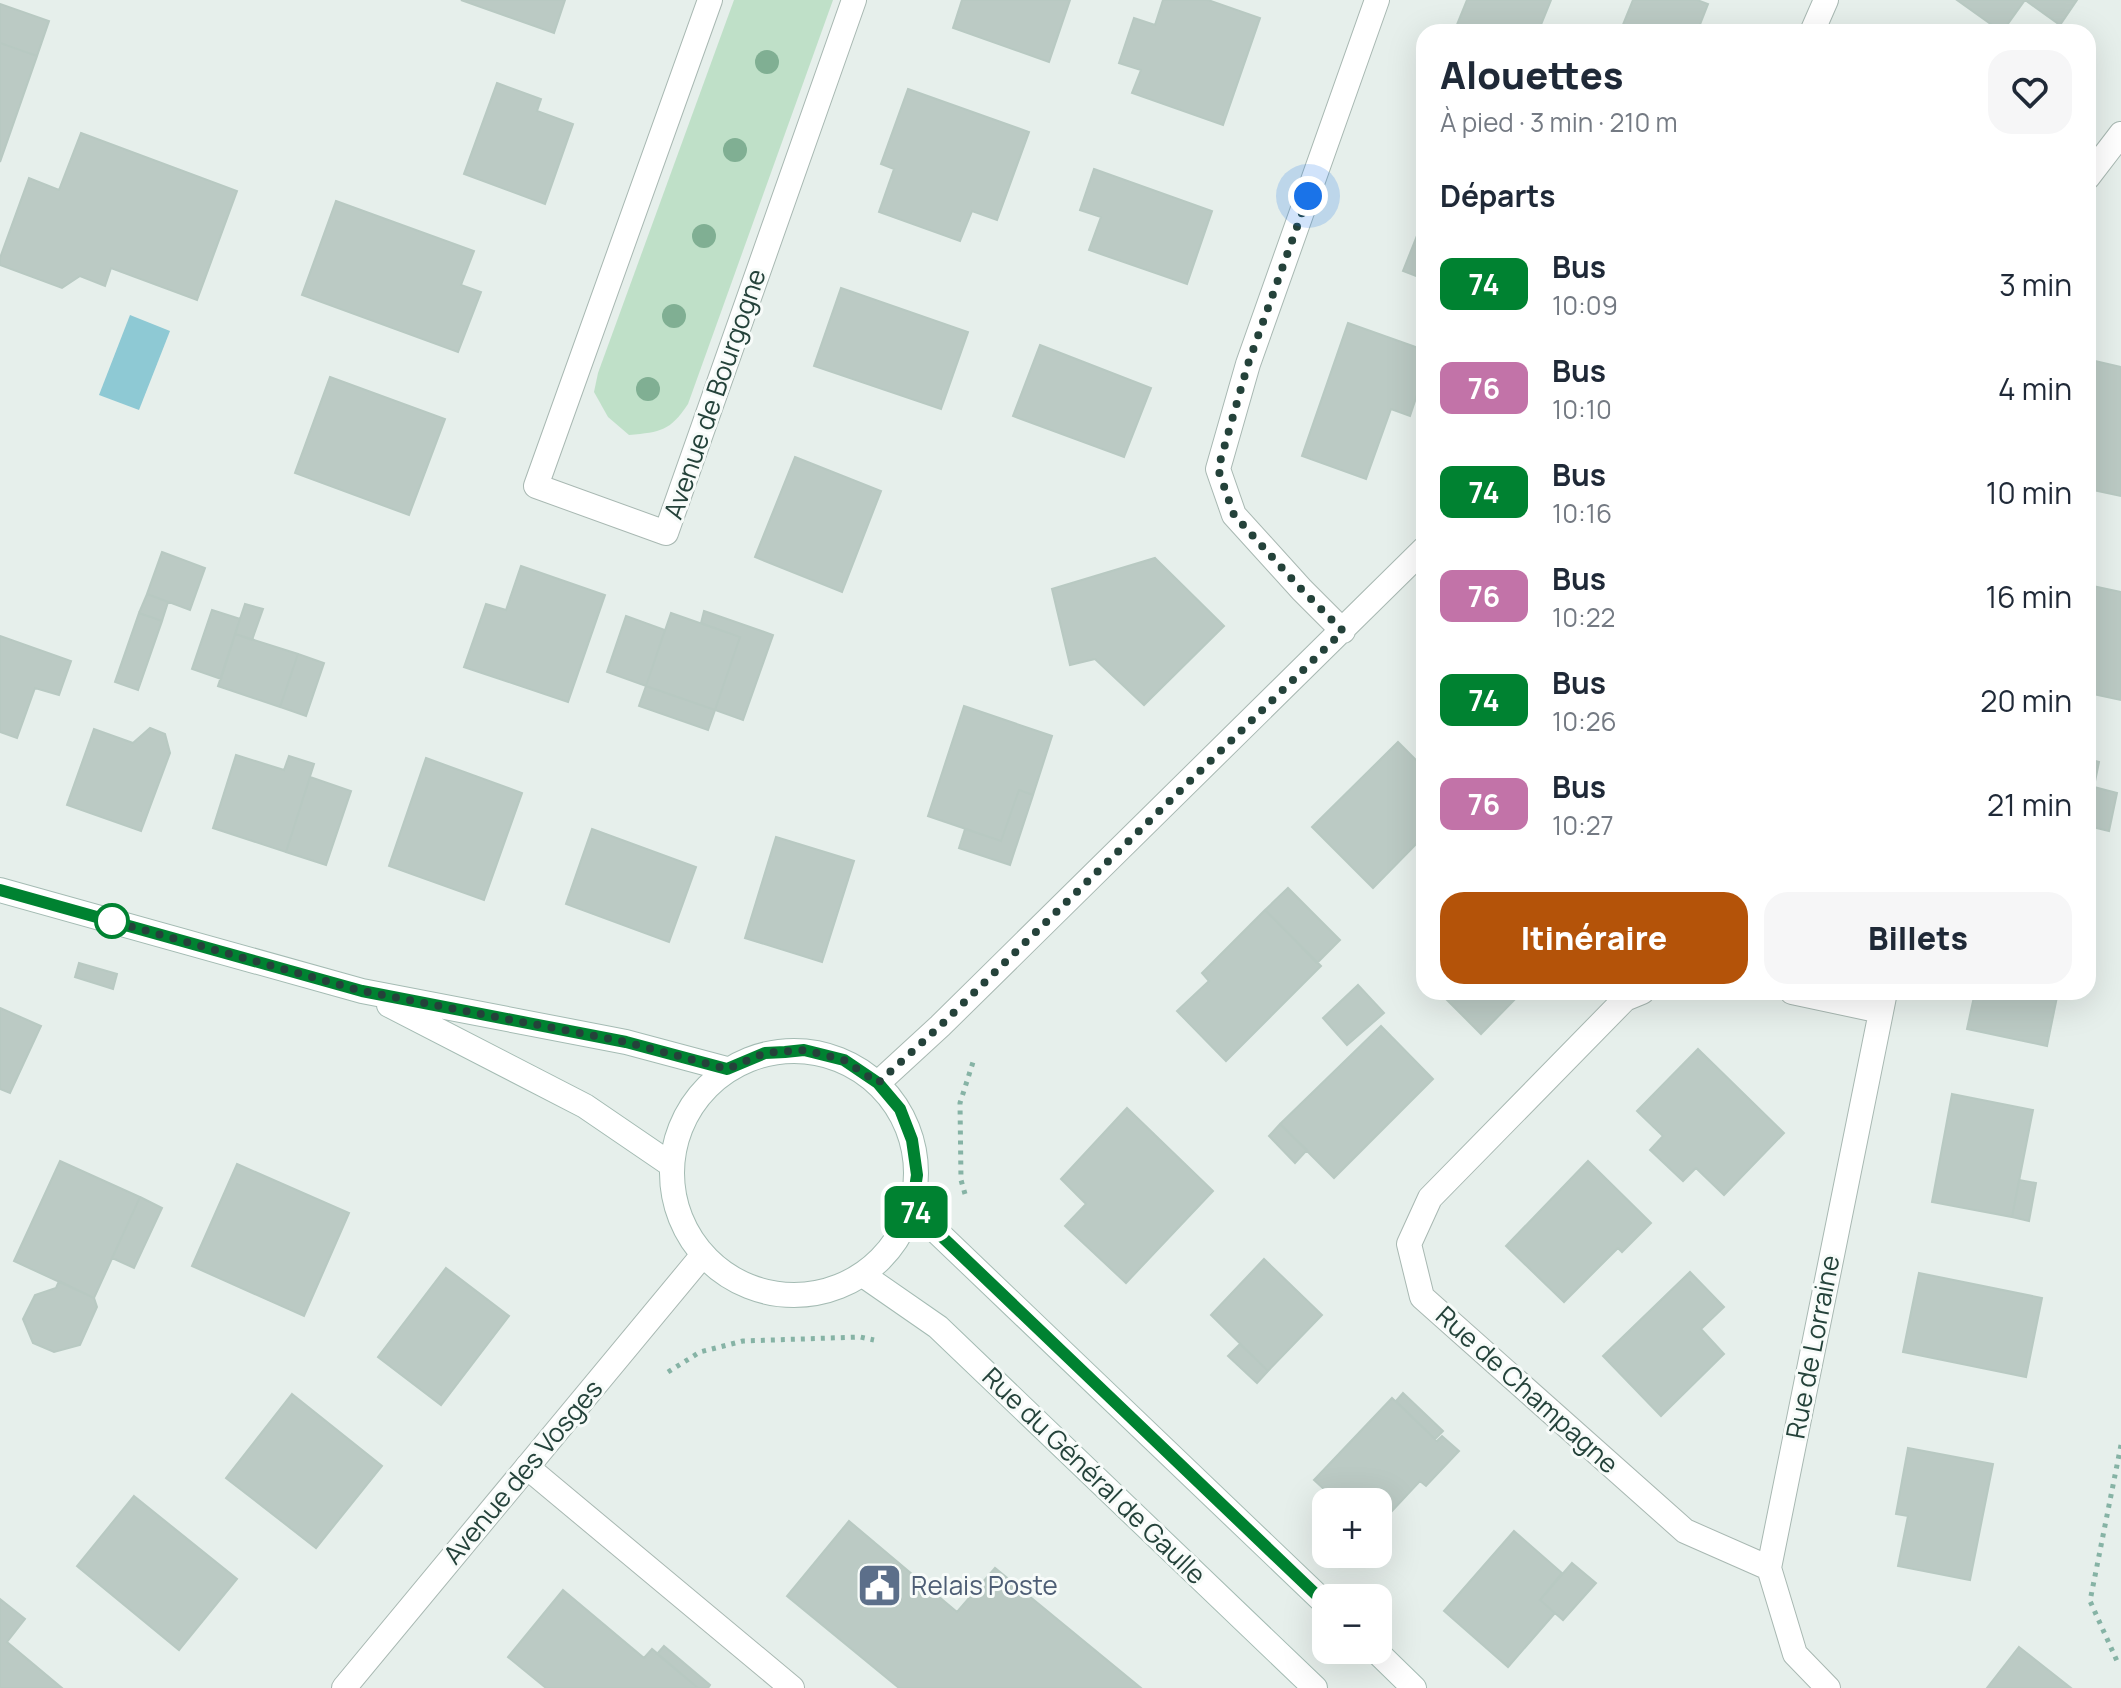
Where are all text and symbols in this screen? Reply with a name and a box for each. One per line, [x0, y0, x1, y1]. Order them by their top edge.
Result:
text: Alouettes [1440, 48, 1624, 100]
button: heart [1988, 50, 2072, 134]
text: À pied · 3 min · 210 m [1440, 104, 1678, 140]
text: Départs [1440, 175, 1556, 216]
your location [1288, 176, 1328, 216]
text: Bus [1552, 246, 1606, 287]
street label: Avenue de Bourgogne [654, 264, 774, 524]
text: 3 min [1999, 264, 2072, 305]
text: 74 [1469, 265, 1499, 303]
text: 10:09 [1552, 287, 1618, 323]
text: Bus [1552, 350, 1606, 391]
text: 4 min [1998, 368, 2072, 409]
text: 76 [1468, 369, 1500, 407]
text: 10:10 [1552, 391, 1612, 427]
text: Bus [1552, 454, 1606, 495]
text: 10 min [1986, 472, 2072, 513]
text: 74 [1469, 473, 1499, 511]
text: 10:16 [1552, 495, 1612, 531]
text: Bus [1552, 558, 1606, 599]
text: 16 min [1985, 576, 2072, 617]
text: 76 [1468, 577, 1500, 615]
text: 10:22 [1552, 599, 1615, 635]
text: Bus [1552, 662, 1606, 703]
text: 20 min [1980, 680, 2072, 721]
text: 74 [1469, 681, 1499, 719]
text: 10:26 [1552, 703, 1617, 739]
text: Bus [1552, 766, 1606, 807]
text: 21 min [1987, 784, 2072, 825]
text: 76 [1468, 785, 1500, 823]
text: 10:27 [1552, 807, 1614, 843]
button: Itinéraire [1440, 892, 1748, 984]
button: Billets [1764, 892, 2072, 984]
unlabelled marker [95, 904, 129, 938]
line badge: 74 [880, 1186, 952, 1238]
text: 74 [901, 1193, 931, 1231]
street label: Rue de Lorraine [1777, 1252, 1847, 1442]
street label: Rue de Champagne [1429, 1297, 1627, 1481]
street label: Rue du Général de Gaulle [975, 1359, 1214, 1592]
street label: Avenue des Vosges [434, 1371, 610, 1571]
map controls [1312, 1488, 1392, 1664]
button: + [1312, 1488, 1392, 1568]
public building icon: Relais Poste [856, 1562, 904, 1610]
place label: Relais Poste [911, 1567, 1058, 1603]
button: − [1312, 1584, 1392, 1664]

